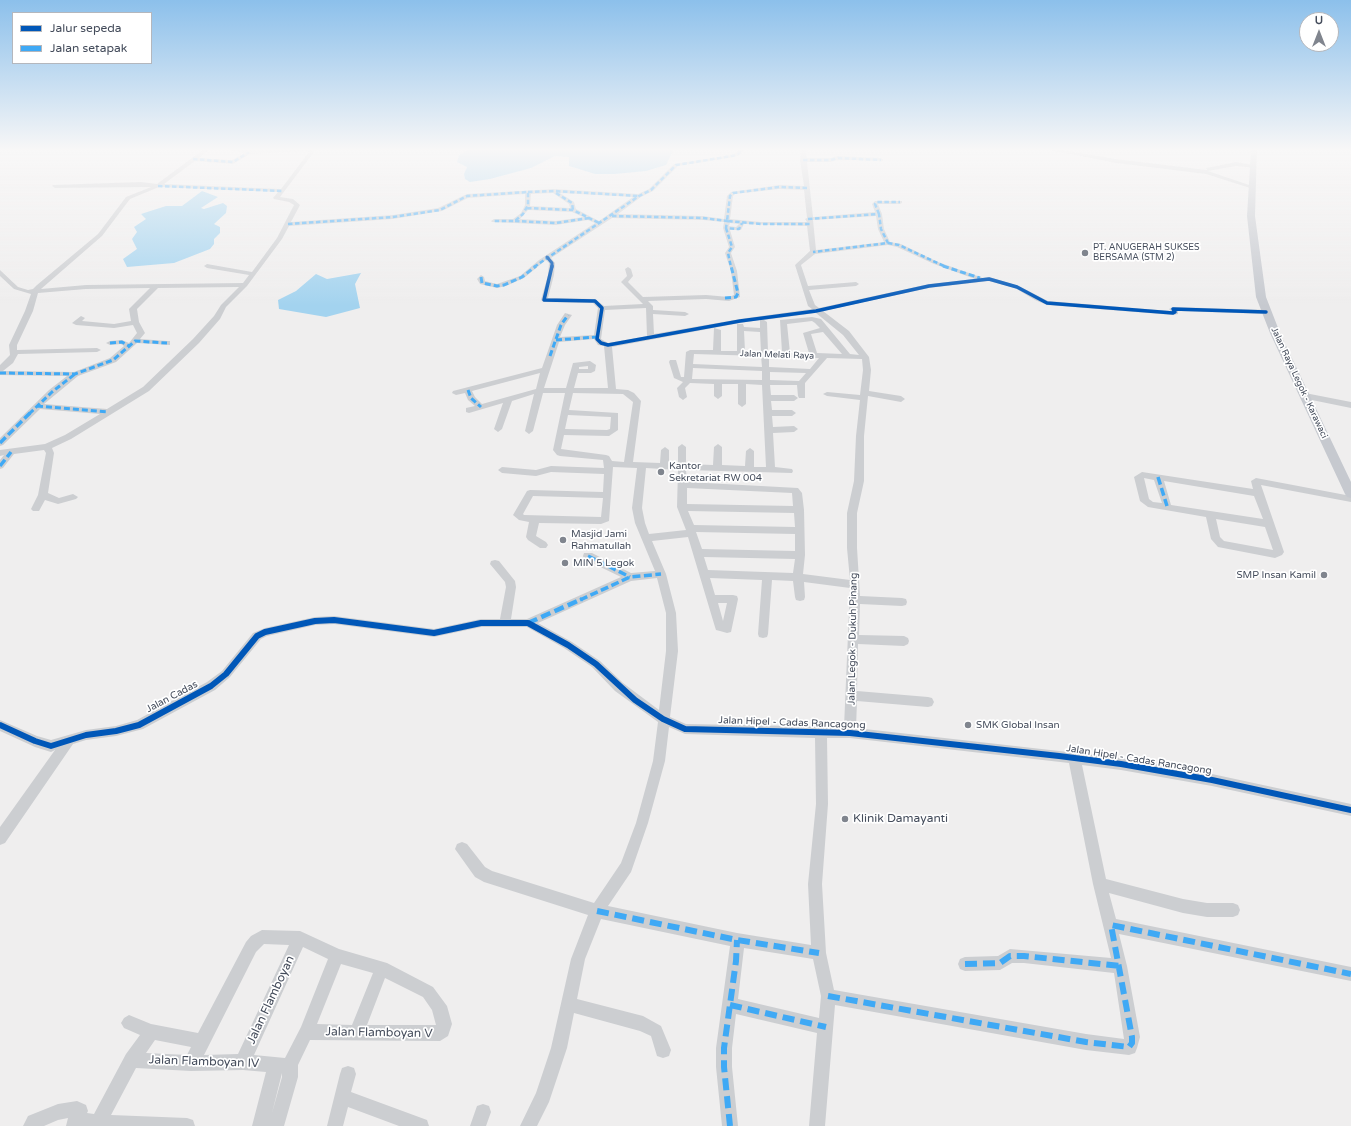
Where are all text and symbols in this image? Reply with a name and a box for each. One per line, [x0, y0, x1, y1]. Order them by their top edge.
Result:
legend [12, 12, 152, 64]
north arrow [1299, 12, 1339, 52]
text: U [1315, 14, 1323, 27]
text: Jalur sepeda [50, 21, 122, 35]
text: Jalan setapak [50, 41, 127, 55]
place label: PT. ANUGERAH SUKSES BERSAMA (STM 2) [1093, 243, 1200, 264]
marker: PT. ANUGERAH SUKSES BERSAMA (STM 2) [1080, 248, 1090, 258]
street label: Jalan Raya Legok - Karawaci [1268, 326, 1330, 440]
street label: Jalan Melati Raya [740, 348, 814, 362]
place label: Kantor Sekretariat RW 004 [669, 460, 762, 484]
marker: Kantor Sekretariat RW 004 [656, 467, 666, 477]
place label: Masjid Jami Rahmatullah [571, 528, 631, 552]
marker: Masjid Jami Rahmatullah [558, 535, 568, 545]
place label: MIN 5 Legok [573, 557, 634, 569]
marker: MIN 5 Legok [560, 558, 570, 568]
place label: SMP Insan Kamil [1236, 569, 1316, 581]
marker: SMP Insan Kamil [1319, 570, 1329, 580]
street label: Jalan Legok - Dukuh Pinang [846, 573, 860, 705]
street label: Jalan Cadas [144, 678, 200, 716]
street label: Jalan Hipel - Cadas Rancagong [718, 714, 866, 732]
place label: SMK Global Insan [976, 719, 1060, 731]
marker: SMK Global Insan [963, 720, 973, 730]
street label: Jalan Hipel - Cadas Rancagong [1065, 743, 1213, 777]
place label: Klinik Damayanti [853, 812, 948, 826]
marker: Klinik Damayanti [840, 814, 850, 824]
street label: Jalan Flamboyan [244, 954, 298, 1046]
street label: Jalan Flamboyan V [325, 1025, 433, 1041]
street label: Jalan Flamboyan IV [149, 1053, 259, 1071]

